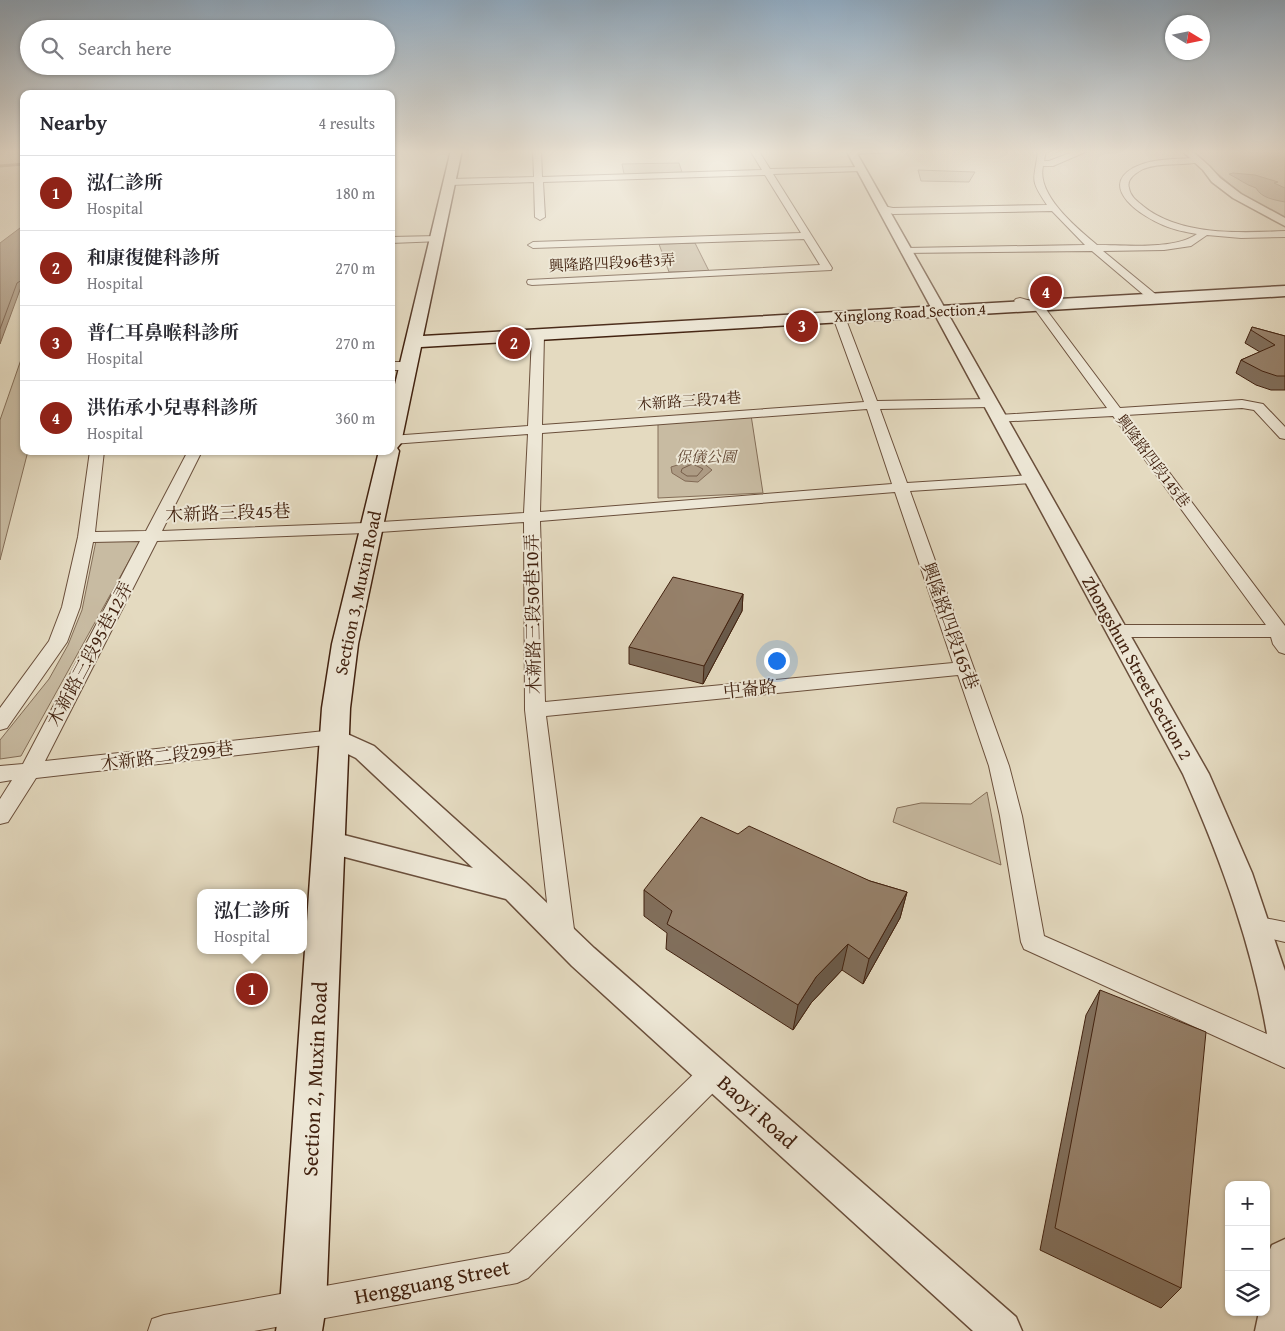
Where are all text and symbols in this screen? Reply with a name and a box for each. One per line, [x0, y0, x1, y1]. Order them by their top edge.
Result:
north arrow [1165, 15, 1210, 60]
search box [20, 20, 395, 75]
icon: search [38, 34, 66, 62]
text: Search here [78, 34, 172, 62]
text: Nearby [40, 107, 107, 138]
text: 4 results [318, 111, 375, 135]
text: 泓仁診所 [87, 168, 163, 196]
text: 1 [52, 181, 60, 205]
text: 180 m [335, 181, 375, 205]
text: Hospital [87, 196, 143, 220]
text: 和康復健科診所 [87, 243, 220, 271]
street label: 興隆路四段96巷3弄 [548, 249, 676, 276]
text: 2 [52, 256, 60, 280]
text: 270 m [335, 256, 375, 280]
text: Hospital [87, 271, 143, 295]
pin: 4 [1030, 273, 1062, 311]
street label: Xinglong Road Section 4 [833, 298, 987, 327]
pin: 3 [786, 307, 818, 345]
text: 普仁耳鼻喉科診所 [87, 318, 239, 346]
pin: 2 [498, 324, 530, 362]
text: 3 [52, 331, 60, 355]
text: 270 m [335, 331, 375, 355]
text: Hospital [87, 346, 143, 370]
street label: 木新路三段74巷 [636, 386, 742, 415]
text: 洪佑承小兒專科診所 [87, 393, 258, 421]
text: 4 [52, 406, 60, 430]
text: 360 m [335, 406, 375, 430]
street label: 興隆路四段145巷 [1111, 410, 1195, 512]
text: Hospital [87, 421, 143, 445]
park label: 保儀公園 [676, 446, 738, 467]
street label: 木新路三段45巷 [165, 497, 291, 528]
street label: Section 3, Muxin Road [327, 508, 388, 678]
street label: 木新路三段50巷10弄 [518, 533, 547, 695]
street label: 興隆路四段165巷 [915, 558, 986, 693]
street label: Zhongshun Street Section 2 [1075, 571, 1199, 765]
street label: 木新路三段95巷12弄 [40, 576, 139, 731]
your location [764, 648, 790, 674]
street label: 中崙路 [722, 672, 778, 705]
street label: 木新路二段299巷 [99, 734, 235, 777]
popup [197, 889, 307, 954]
text: 泓仁診所 [214, 896, 290, 924]
text: Hospital [214, 924, 270, 948]
pin: 1 [236, 970, 268, 1008]
street label: Section 2, Muxin Road [294, 980, 335, 1177]
street label: Baoyi Road [711, 1068, 805, 1156]
map controls [1225, 1181, 1270, 1316]
button: + [1225, 1181, 1270, 1226]
button: − [1225, 1226, 1270, 1271]
street label: Hengguang Street [352, 1251, 513, 1312]
button: layers [1225, 1271, 1270, 1316]

